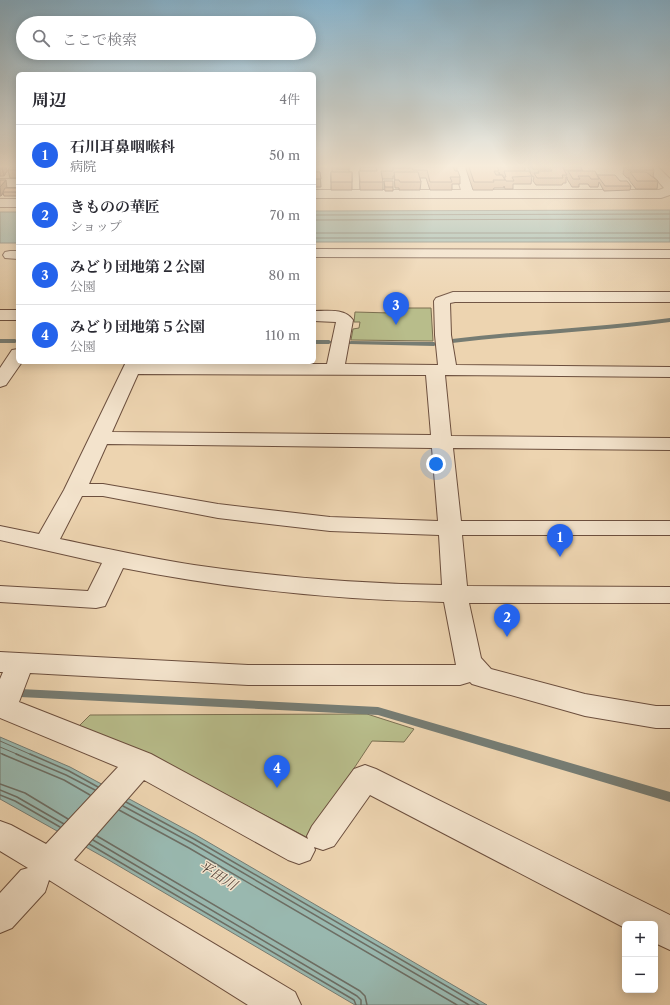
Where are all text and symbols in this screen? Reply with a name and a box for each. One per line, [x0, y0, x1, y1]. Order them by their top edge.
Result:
search box [16, 16, 316, 60]
icon: search [30, 27, 52, 49]
text: ここで検索 [62, 30, 137, 49]
text: 周辺 [32, 90, 66, 110]
text: 4件 [279, 91, 300, 107]
text: 石川耳鼻咽喉科 [70, 137, 175, 156]
text: 1 [42, 147, 48, 163]
text: 50 m [269, 147, 300, 163]
text: 病院 [70, 158, 96, 174]
text: きものの華匠 [70, 197, 160, 216]
text: 2 [41, 207, 49, 223]
text: 70 m [270, 207, 300, 223]
text: ショップ [70, 218, 122, 234]
text: みどり団地第２公園 [70, 257, 205, 276]
text: 3 [41, 267, 49, 283]
text: 80 m [268, 267, 300, 283]
text: 公園 [70, 278, 96, 294]
pin: 3 [383, 292, 409, 325]
text: みどり団地第５公園 [70, 317, 205, 336]
text: 4 [41, 327, 49, 343]
text: 110 m [265, 327, 300, 343]
text: 公園 [70, 338, 96, 354]
your location [426, 454, 446, 474]
pin: 1 [547, 524, 573, 557]
pin: 2 [494, 604, 520, 637]
pin: 4 [264, 755, 290, 788]
water label: 平田川 [195, 856, 242, 895]
map controls [622, 921, 658, 993]
button: + [622, 921, 658, 957]
button: − [622, 957, 658, 993]

